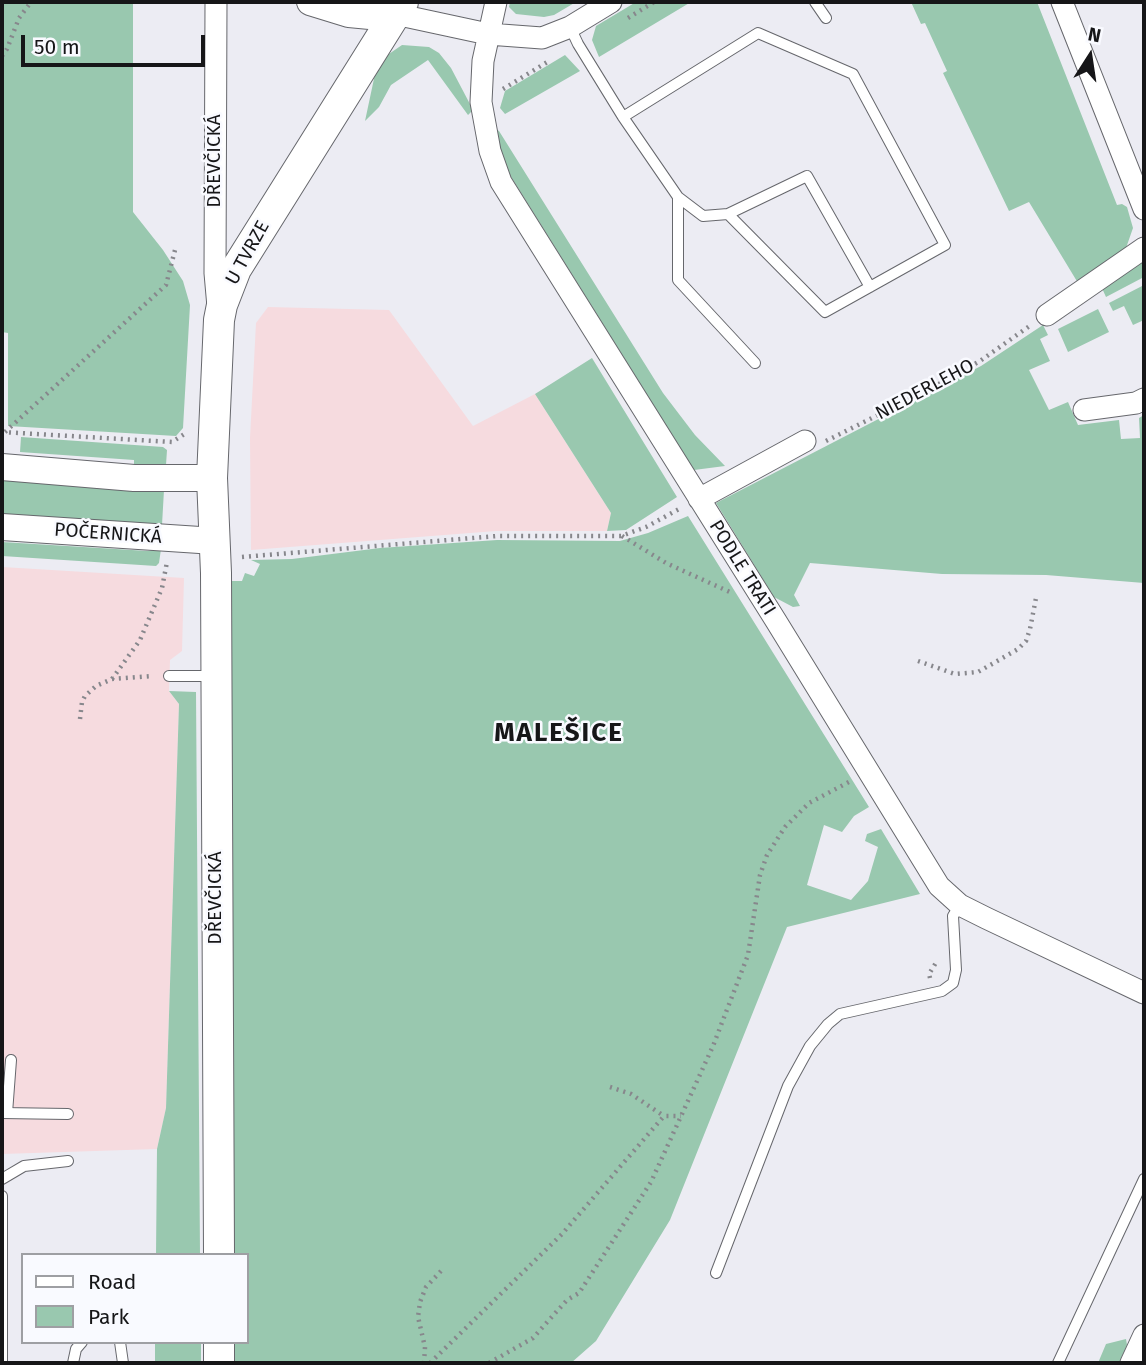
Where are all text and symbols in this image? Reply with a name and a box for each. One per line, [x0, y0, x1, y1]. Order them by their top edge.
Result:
scale bar [24, 21, 208, 65]
north arrow [1055, 21, 1125, 91]
text: N [1086, 22, 1103, 48]
text: 50 m [34, 34, 80, 60]
street label: DŘEVČICKÁ [204, 114, 226, 208]
street label: U TVRZE [221, 217, 275, 289]
street label: NIEDERLEHO [872, 355, 978, 425]
street label: PODLE TRATI [704, 516, 780, 620]
street label: POČERNICKÁ [53, 519, 163, 549]
district label: MALEŠICE [495, 718, 623, 750]
street label: DŘEVČICKÁ [205, 851, 227, 945]
legend [21, 1253, 248, 1344]
text: Road [88, 1269, 136, 1295]
text: Park [88, 1304, 129, 1330]

